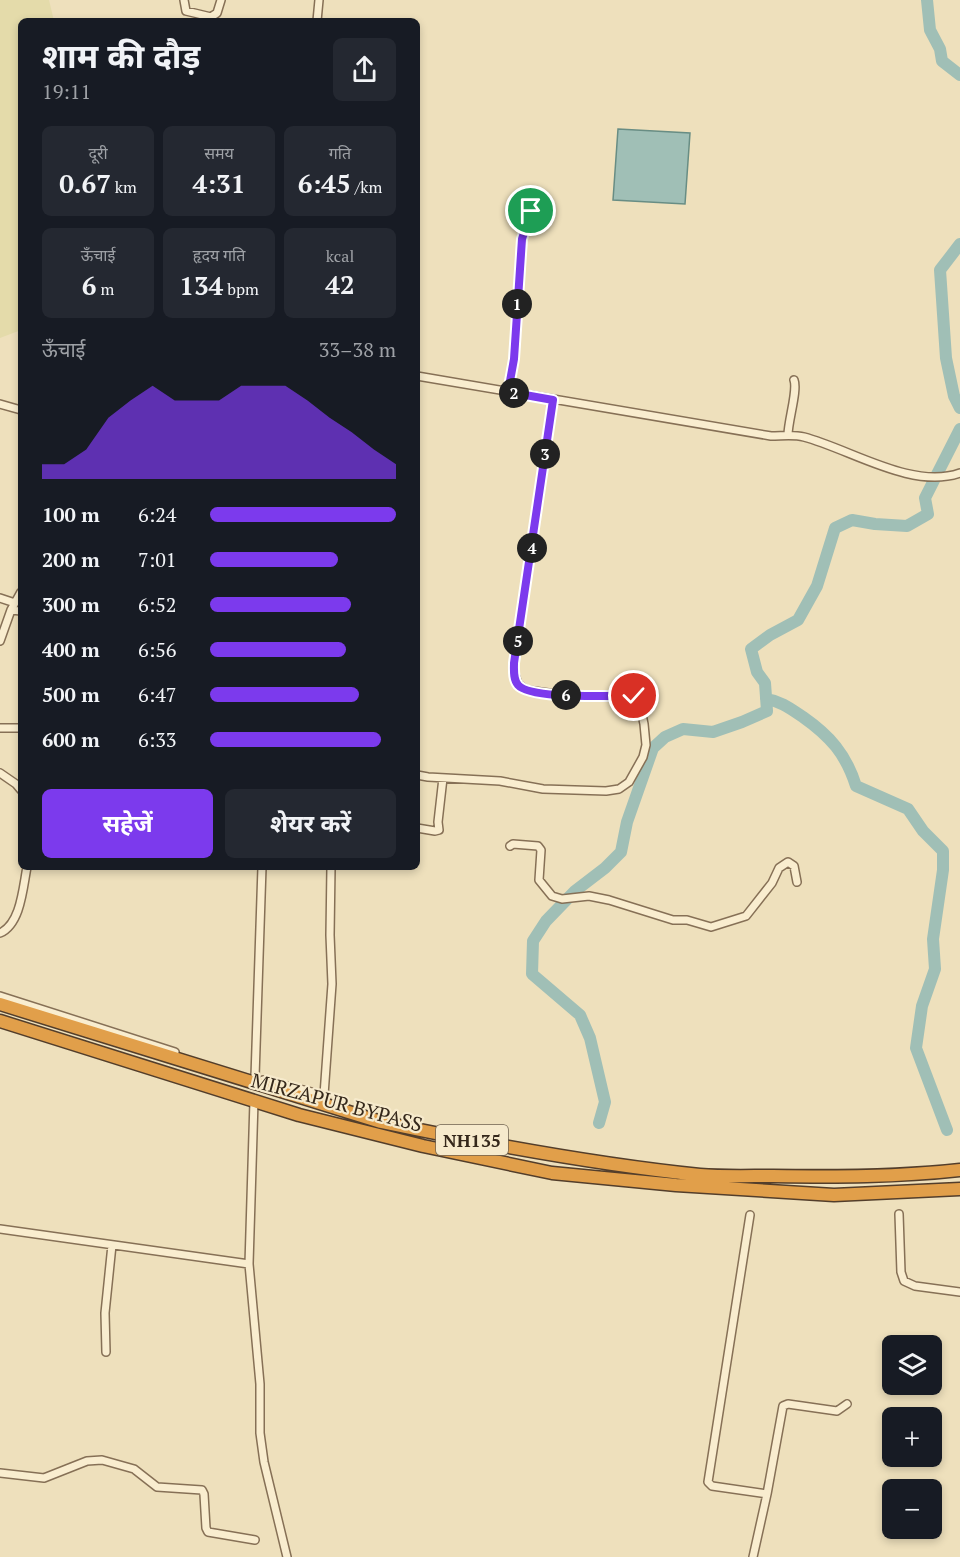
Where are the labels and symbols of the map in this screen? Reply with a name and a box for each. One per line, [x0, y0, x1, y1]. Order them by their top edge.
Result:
pin [505, 185, 556, 236]
pin: 1 [502, 289, 532, 319]
pin: 2 [499, 378, 529, 408]
pin: 3 [530, 439, 560, 469]
pin: 4 [517, 533, 547, 563]
pin: 5 [503, 626, 533, 656]
pin [608, 670, 659, 721]
pin: 6 [551, 680, 581, 710]
street label: MIRZAPUR BYPASS [248, 1066, 426, 1138]
road number: NH135 [436, 1125, 508, 1155]

